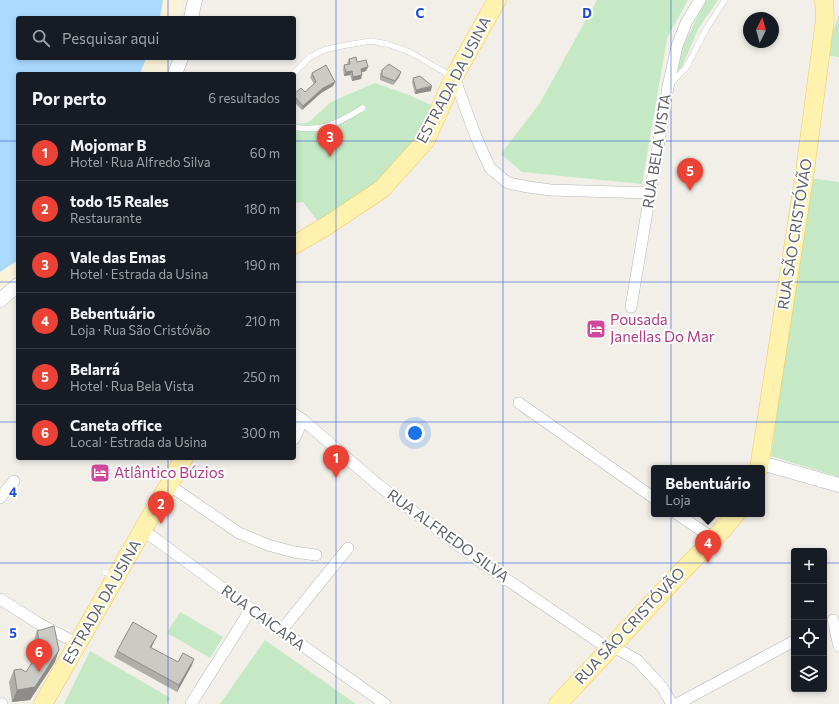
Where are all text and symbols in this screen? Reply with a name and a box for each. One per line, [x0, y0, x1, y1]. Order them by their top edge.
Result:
text: C [416, 5, 425, 21]
text: D [582, 5, 592, 21]
north arrow [743, 12, 779, 48]
street label: ESTRADA DA USINA [412, 13, 494, 146]
search box [16, 16, 296, 60]
icon: search [30, 27, 52, 49]
text: Pesquisar aqui [62, 29, 159, 47]
text: Por perto [32, 88, 107, 109]
text: 6 resultados [208, 90, 280, 106]
street label: RUA BELA VISTA [638, 92, 674, 209]
pin: 3 [317, 124, 343, 157]
text: Mojomar B [70, 136, 146, 154]
text: 1 [42, 145, 48, 161]
text: 60 m [250, 145, 280, 161]
text: Hotel · Rua Alfredo Silva [70, 154, 211, 170]
street label: RUA SÃO CRISTÓVÃO [772, 157, 815, 311]
pin: 5 [677, 158, 703, 191]
text: todo 15 Reales [70, 192, 169, 210]
text: 2 [41, 201, 49, 217]
text: 180 m [244, 201, 280, 217]
text: Restaurante [70, 210, 142, 226]
text: Vale das Emas [70, 248, 166, 266]
text: 3 [41, 257, 49, 273]
text: 190 m [244, 257, 280, 273]
text: Hotel · Estrada da Usina [70, 266, 208, 282]
text: Bebentuário [70, 304, 155, 322]
place label: Pousada Janellas Do Mar [610, 310, 715, 345]
text: 4 [41, 313, 49, 329]
text: 210 m [245, 313, 280, 329]
hotel icon: Pousada Janellas Do Mar [585, 318, 607, 340]
text: Loja · Rua São Cristóvão [70, 322, 210, 338]
text: Belarrá [70, 360, 120, 378]
text: 5 [41, 369, 49, 385]
text: 250 m [243, 369, 280, 385]
text: Hotel · Rua Bela Vista [70, 378, 194, 394]
text: Caneta office [70, 416, 162, 434]
your location [405, 423, 425, 443]
text: 6 [41, 425, 49, 441]
text: 300 m [242, 425, 280, 441]
text: Local · Estrada da Usina [70, 434, 207, 450]
pin: 1 [323, 445, 349, 478]
hotel icon: Atlântico Búzios [89, 462, 111, 484]
place label: Atlântico Búzios [114, 463, 225, 481]
popup [651, 465, 765, 517]
text: Bebentuário [665, 474, 751, 492]
text: 4 [9, 484, 17, 500]
street label: RUA ALFREDO SILVA [384, 485, 513, 585]
pin: 2 [148, 491, 174, 524]
text: Loja [665, 492, 691, 508]
pin: 4 [695, 530, 721, 563]
street label: ESTRADA DA USINA [58, 536, 144, 667]
map controls [791, 548, 827, 692]
button: + [791, 548, 827, 584]
street label: RUA SÃO CRISTÓVÃO [570, 563, 688, 687]
street label: RUA CAICARA [218, 581, 309, 654]
button: − [791, 584, 827, 620]
button: locate [791, 620, 827, 656]
text: 5 [9, 625, 17, 641]
pin: 6 [26, 639, 52, 672]
button: layers [791, 656, 827, 692]

